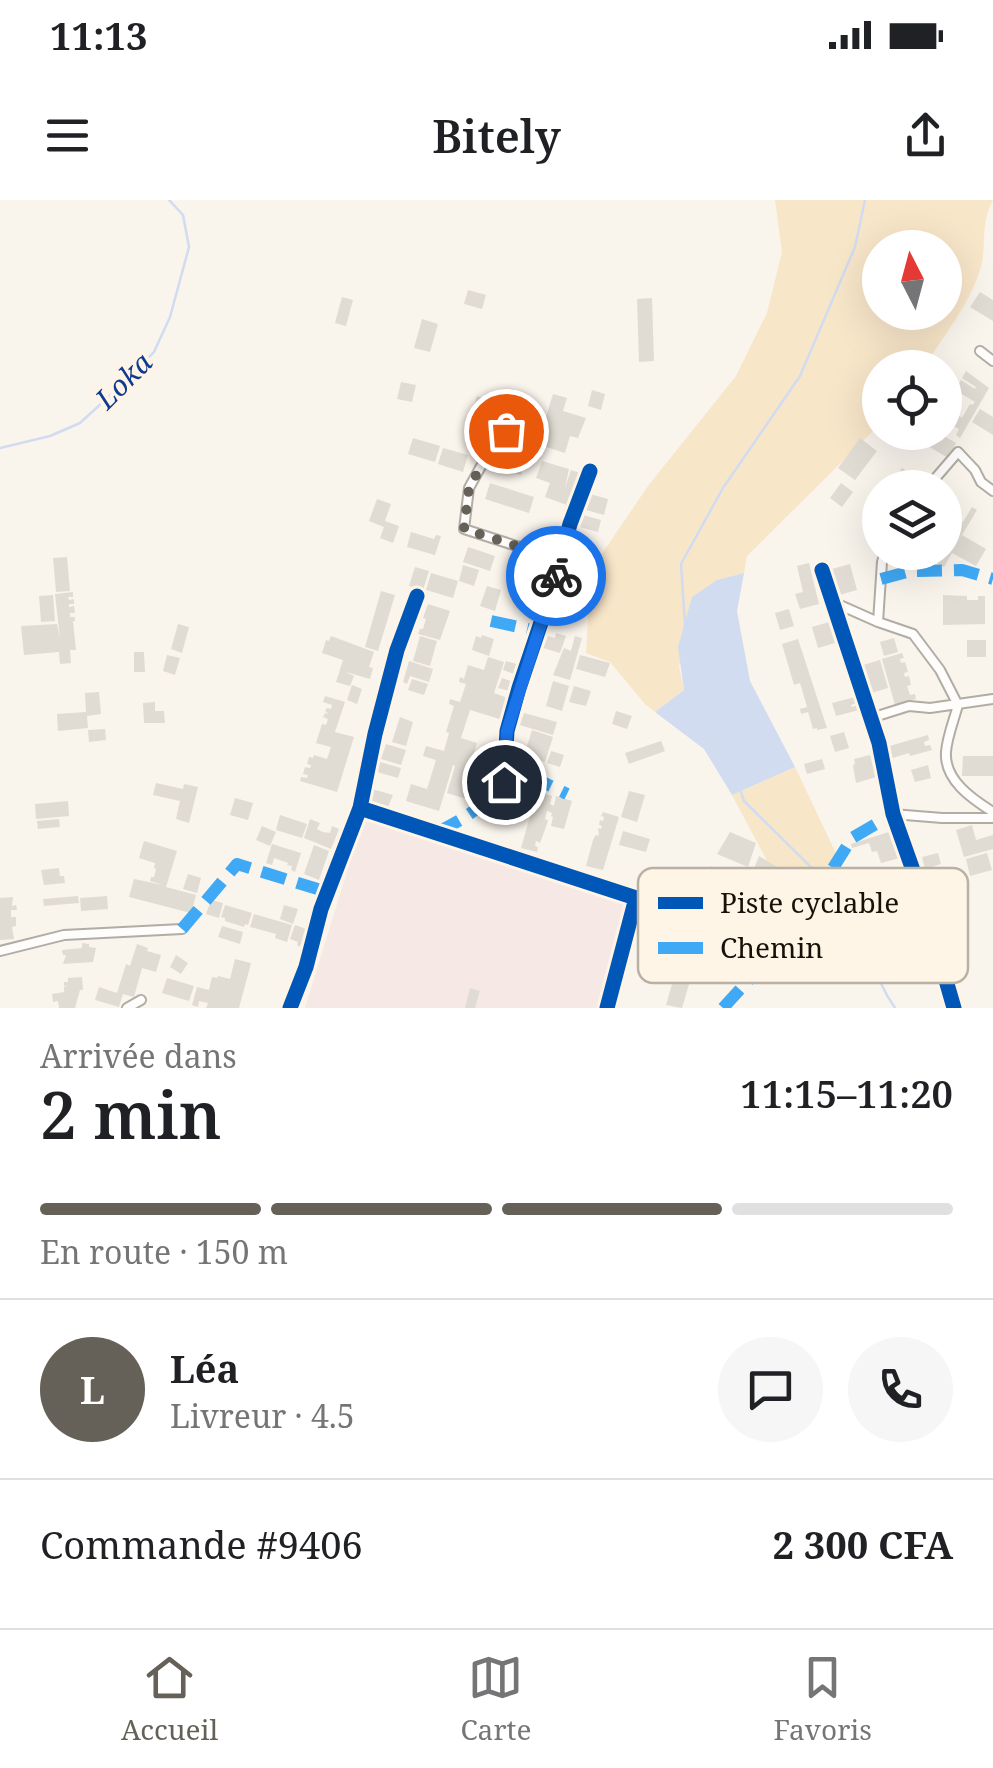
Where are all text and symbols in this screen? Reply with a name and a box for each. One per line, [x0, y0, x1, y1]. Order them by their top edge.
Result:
text: 11:13 [50, 9, 147, 61]
text: Bitely [432, 105, 561, 166]
icon: menu [40, 108, 95, 163]
icon: share [898, 108, 953, 163]
north arrow [862, 230, 962, 330]
map controls [862, 230, 962, 570]
water label: Loka [86, 343, 160, 417]
button: locate [862, 350, 962, 450]
pin [464, 389, 549, 474]
icon: bag [479, 404, 534, 459]
button: layers [862, 470, 962, 570]
courier [506, 526, 606, 626]
icon: bike [529, 549, 584, 604]
pin [462, 740, 547, 825]
icon: home [477, 755, 532, 810]
legend [638, 868, 968, 983]
text: Piste cyclable [720, 883, 899, 921]
text: Chemin [720, 928, 823, 966]
text: Arrivée dans [40, 1034, 237, 1077]
text: 11:15–11:20 [740, 1067, 953, 1119]
text: 2 min [40, 1070, 222, 1158]
text: En route · 150 m [40, 1230, 288, 1273]
button: chat [718, 1337, 823, 1442]
button: phone [848, 1337, 953, 1442]
text: Léa [170, 1342, 239, 1394]
text: L [80, 1363, 105, 1415]
text: Livreur · 4.5 [170, 1394, 355, 1437]
text: Commande #9406 [40, 1518, 363, 1570]
text: 2 300 CFA [772, 1518, 953, 1570]
tab: Accueil [121, 1650, 218, 1748]
tab: Carte [460, 1650, 531, 1748]
tab: Favoris [774, 1650, 872, 1748]

